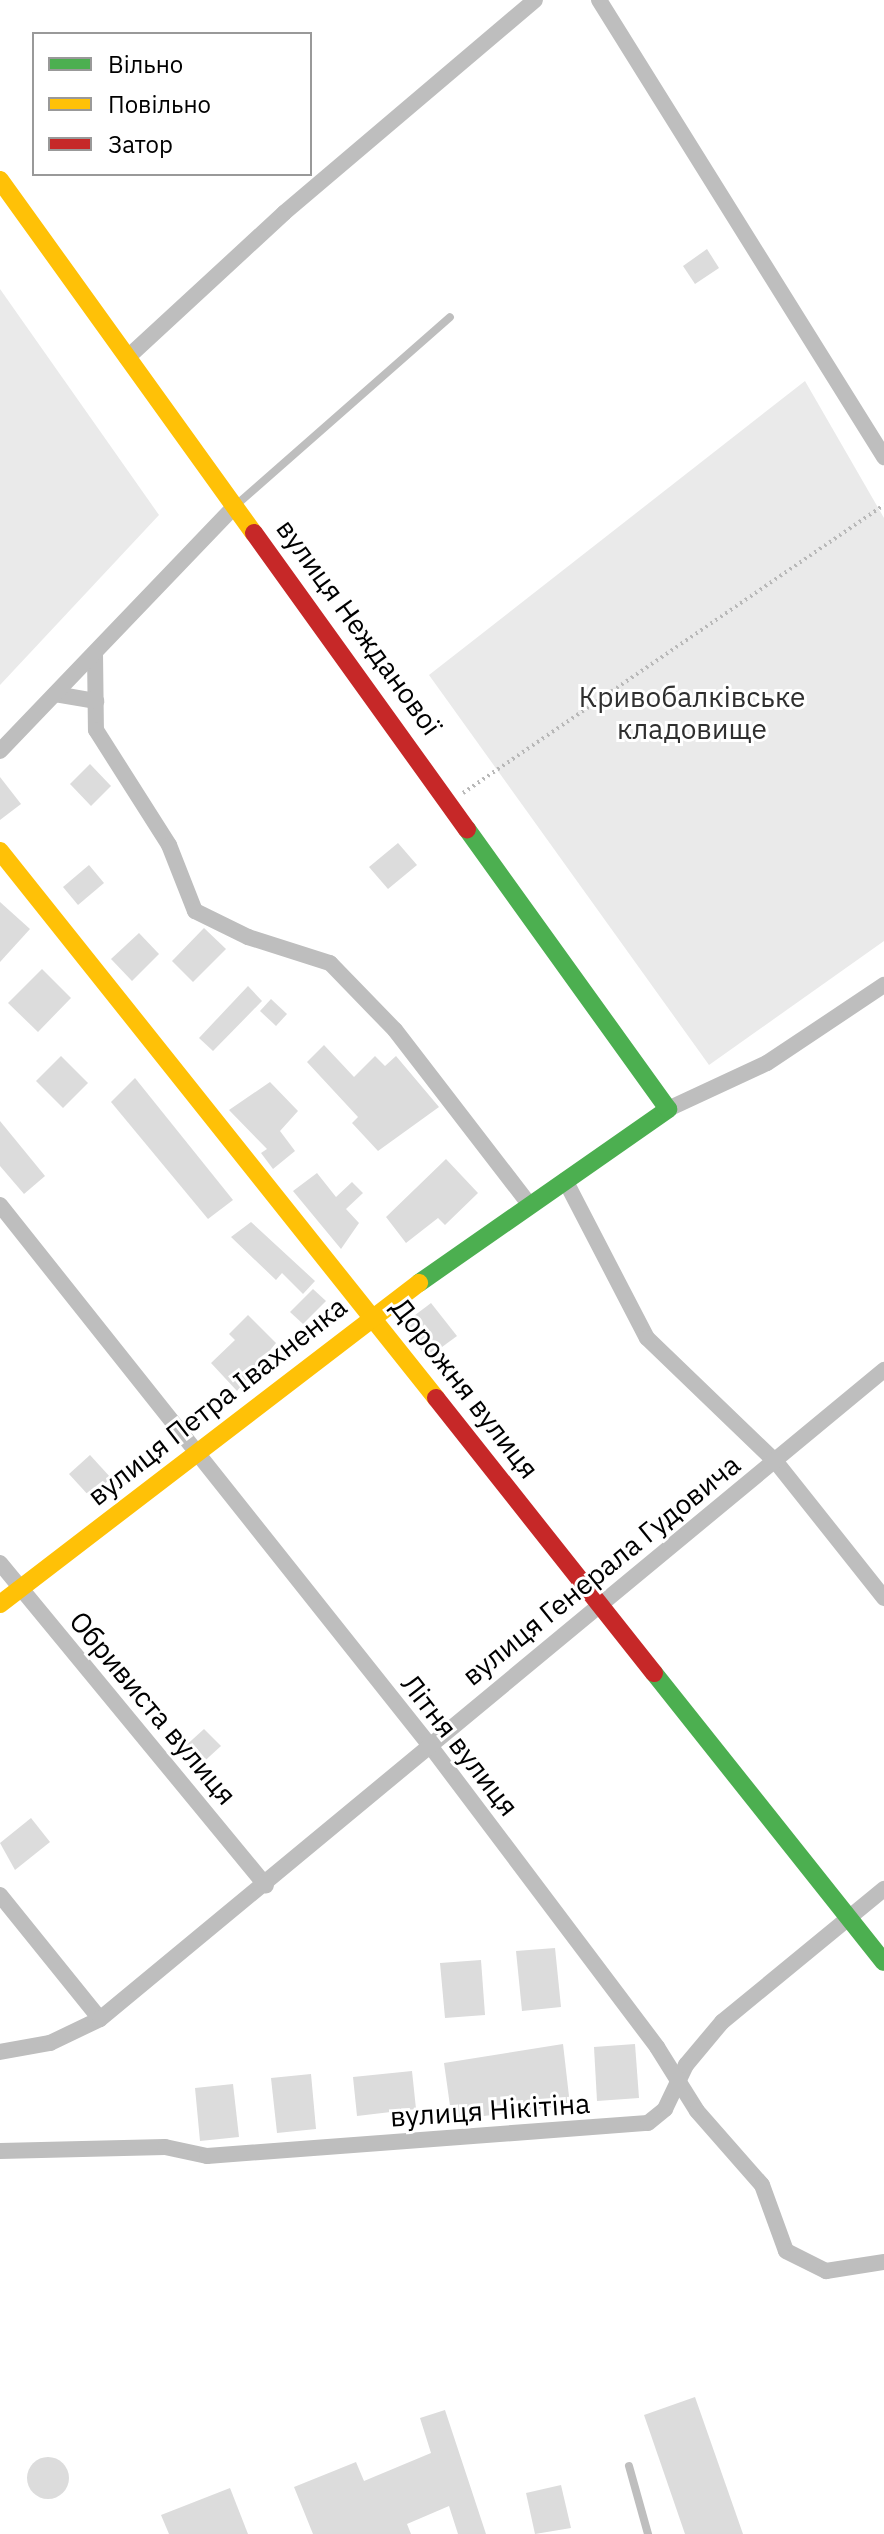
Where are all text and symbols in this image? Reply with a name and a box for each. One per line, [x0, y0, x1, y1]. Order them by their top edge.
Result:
legend [32, 32, 312, 176]
text: Вільно [108, 48, 183, 80]
text: Повільно [108, 88, 211, 120]
text: Затор [108, 128, 173, 160]
street label: вулиця Нежданової [269, 513, 449, 741]
park label: Кривобалківське кладовище [579, 680, 805, 746]
street label: вулиця Петра Івахненка [81, 1289, 353, 1513]
street label: Дорожня вулиця [384, 1291, 546, 1485]
street label: вулиця Генерала Гудовича [455, 1448, 747, 1692]
street label: Обривиста вулиця [62, 1605, 244, 1811]
street label: Літня вулиця [394, 1668, 526, 1822]
street label: вулиця Нікітіна [389, 2086, 591, 2134]

